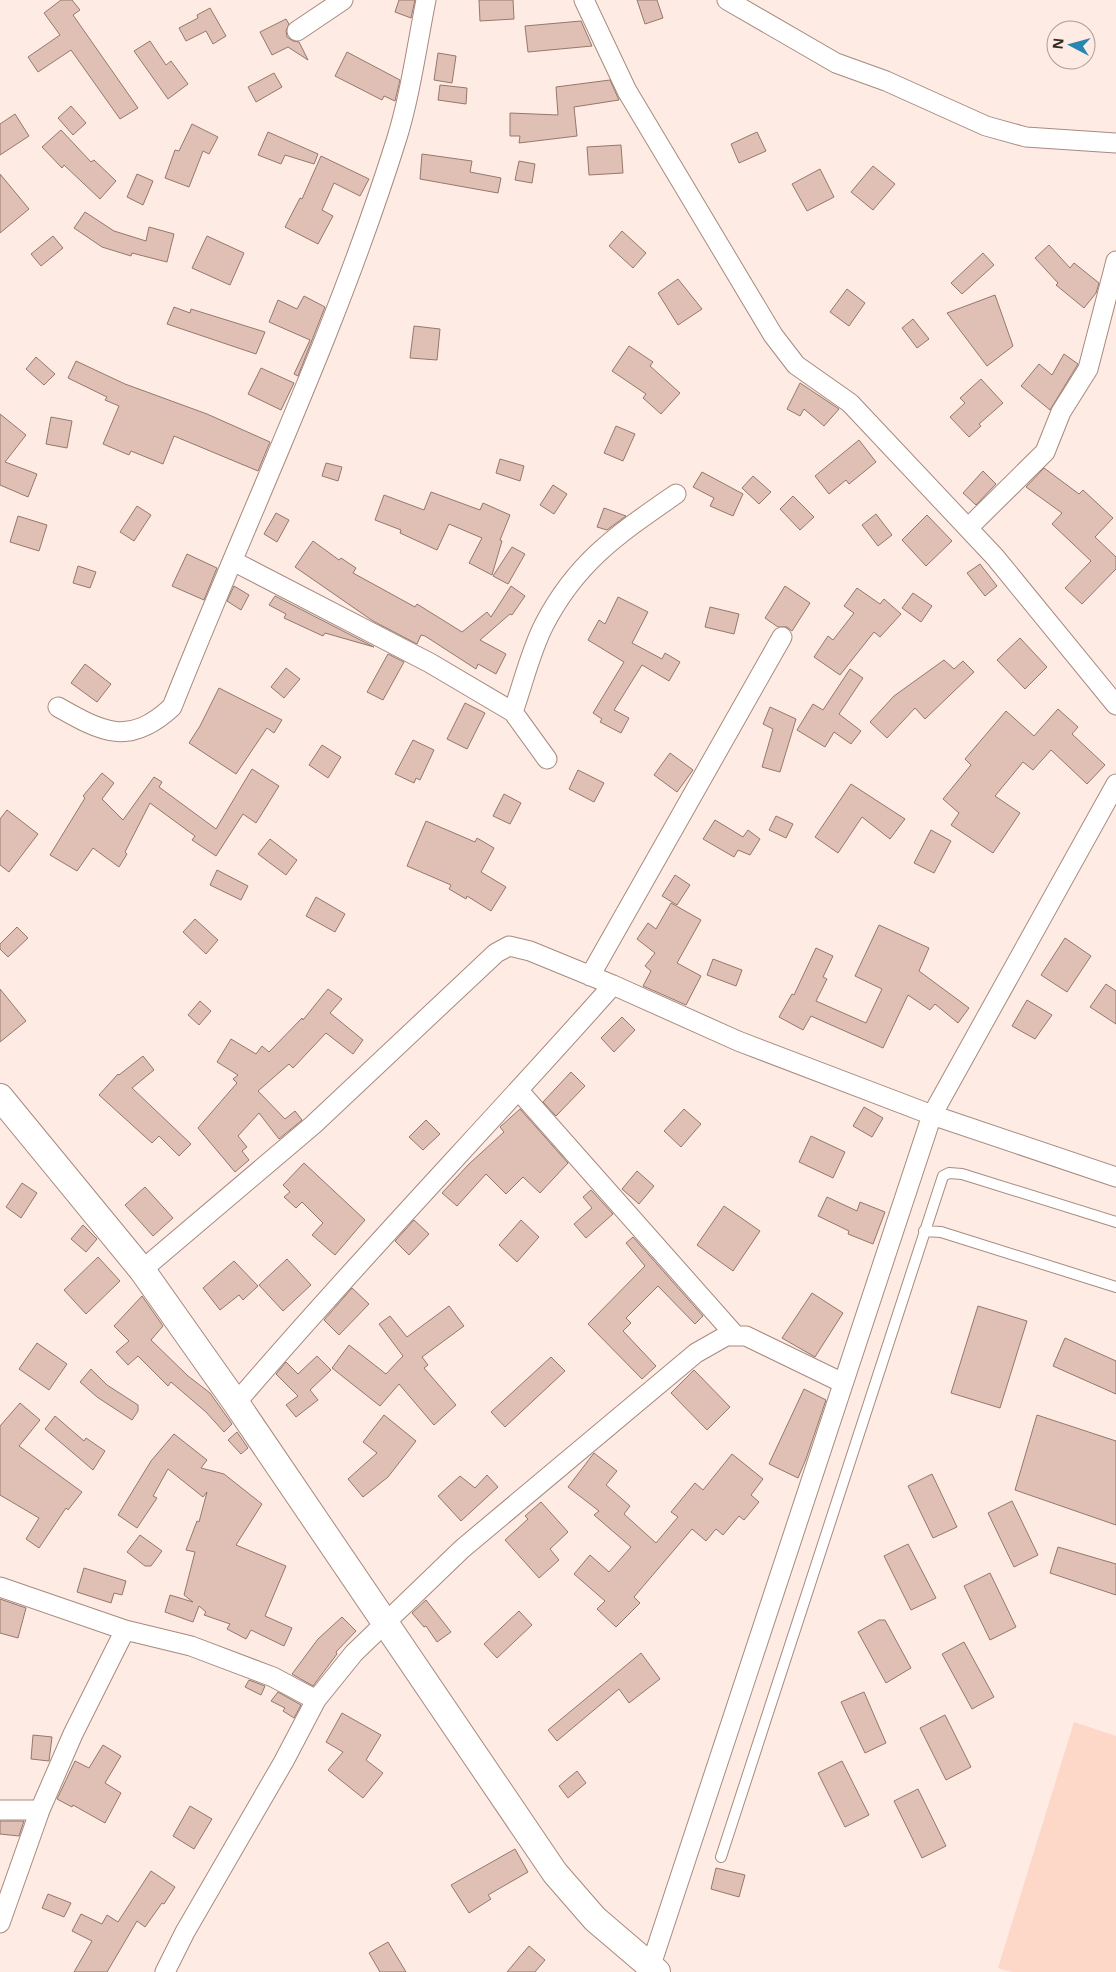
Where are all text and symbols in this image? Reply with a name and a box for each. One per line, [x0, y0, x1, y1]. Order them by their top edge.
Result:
north arrow [1046, 20, 1096, 70]
text: N [1048, 37, 1068, 50]

